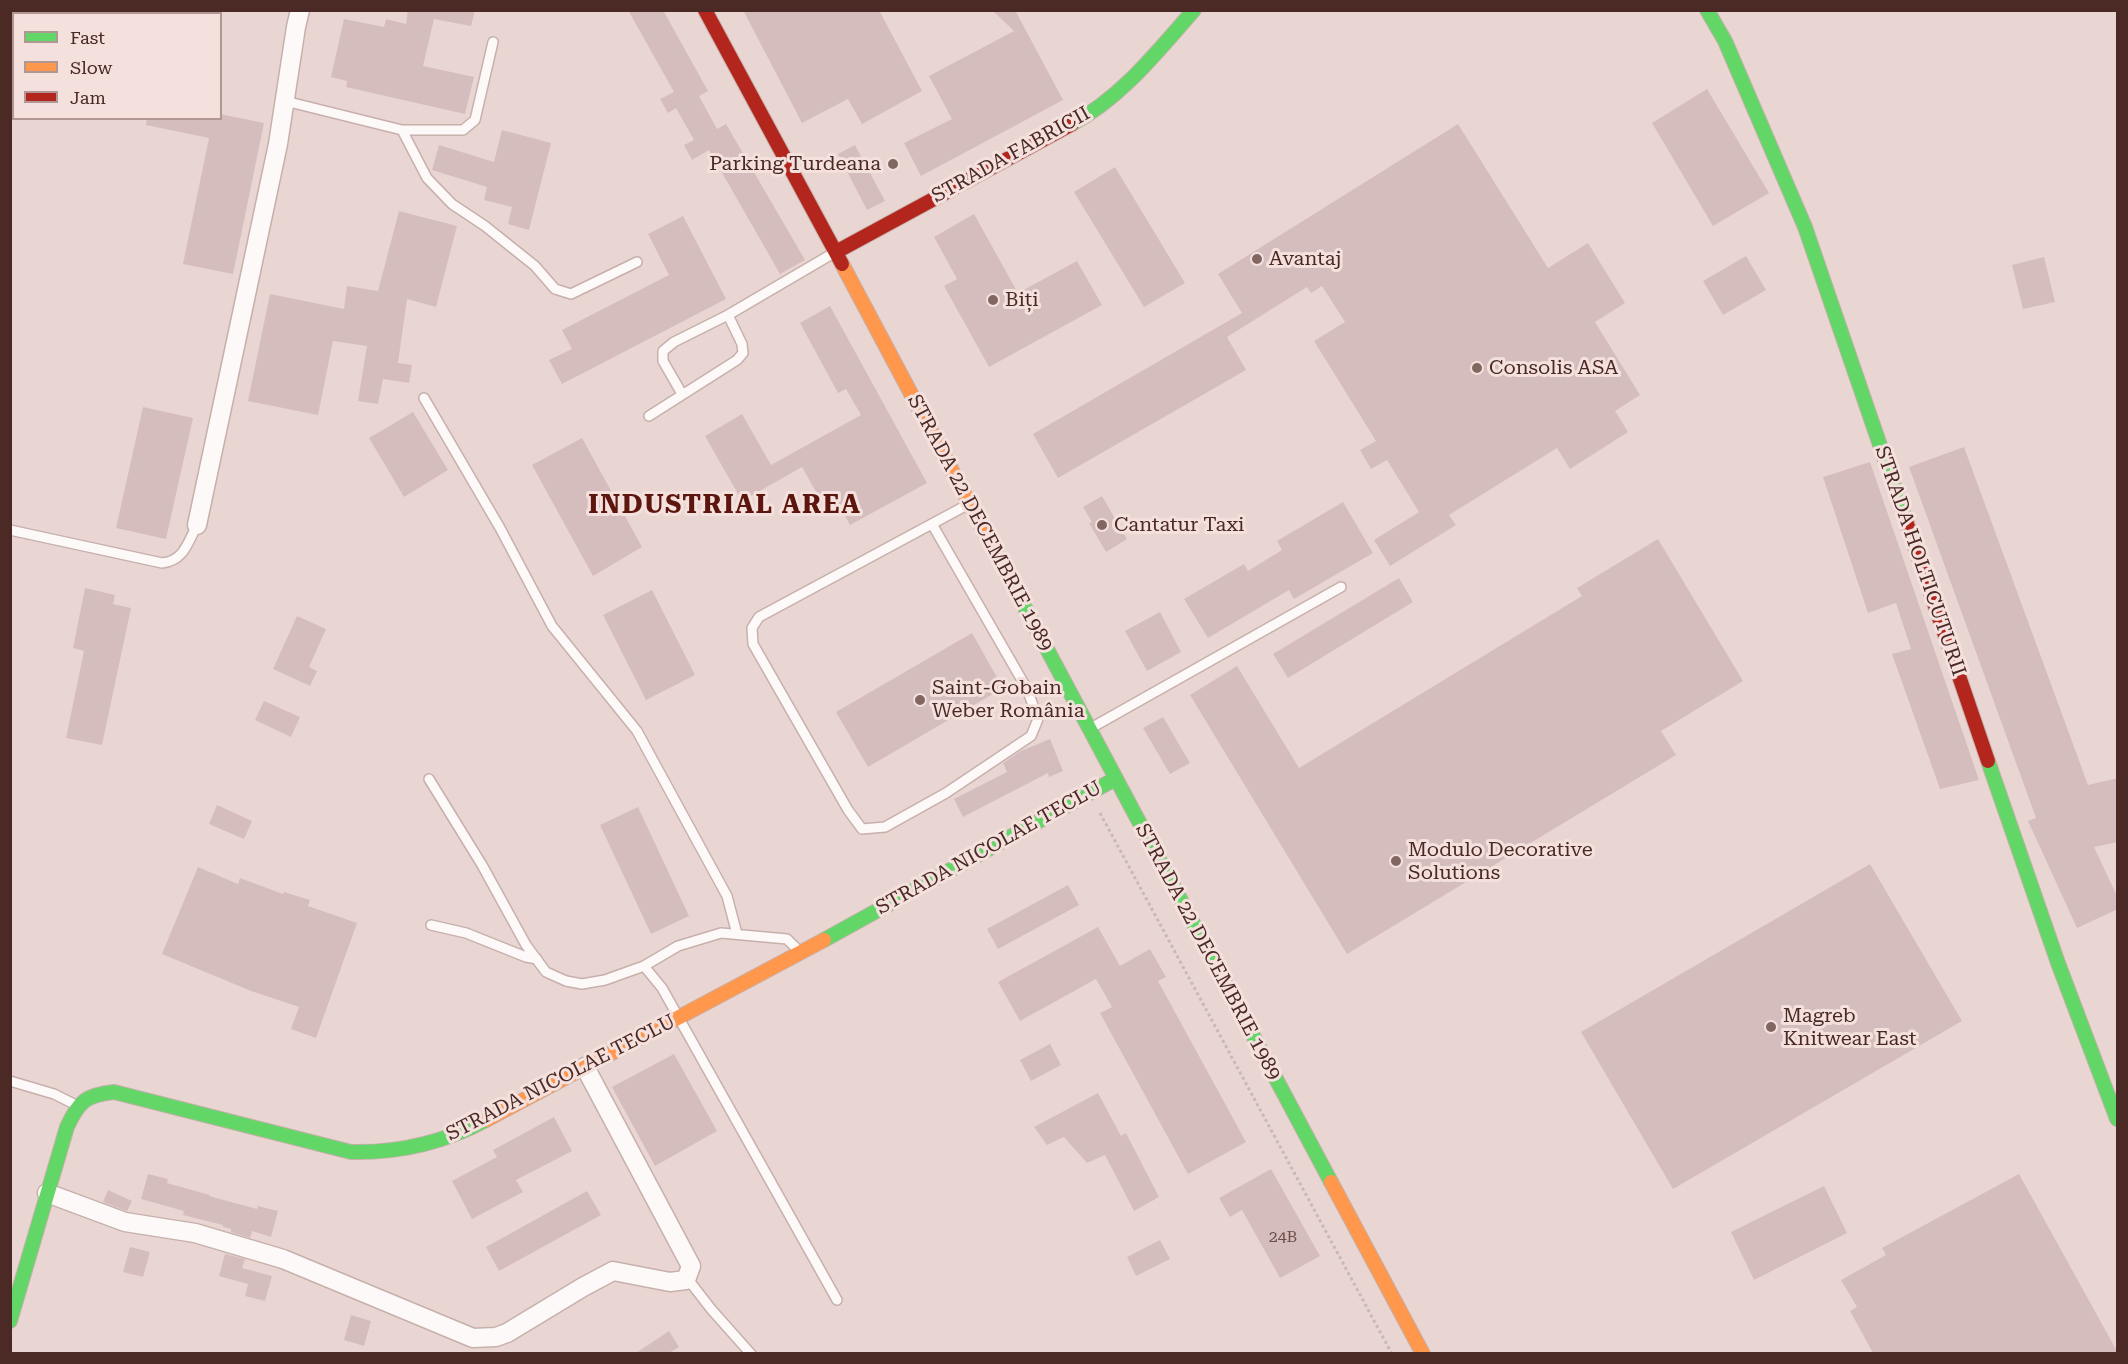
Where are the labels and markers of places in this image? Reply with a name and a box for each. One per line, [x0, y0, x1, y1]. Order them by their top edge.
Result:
place label: Parking Turdeana [709, 152, 881, 176]
marker: Parking Turdeana [886, 157, 900, 171]
place label: Avantaj [1269, 247, 1341, 271]
marker: Avantaj [1250, 252, 1264, 266]
place label: Biți [1005, 288, 1039, 312]
marker: Biți [986, 293, 1000, 307]
place label: Consolis ASA [1489, 356, 1618, 380]
marker: Consolis ASA [1470, 361, 1484, 375]
place label: Cantatur Taxi [1114, 513, 1244, 537]
marker: Cantatur Taxi [1095, 518, 1109, 532]
place label: Saint-Gobain Weber România [932, 676, 1084, 723]
marker: Saint-Gobain Weber România [913, 693, 927, 707]
place label: Modulo Decorative Solutions [1408, 838, 1593, 885]
marker: Modulo Decorative Solutions [1389, 854, 1403, 868]
place label: Magreb Knitwear East [1783, 1004, 1916, 1051]
marker: Magreb Knitwear East [1764, 1020, 1778, 1034]

